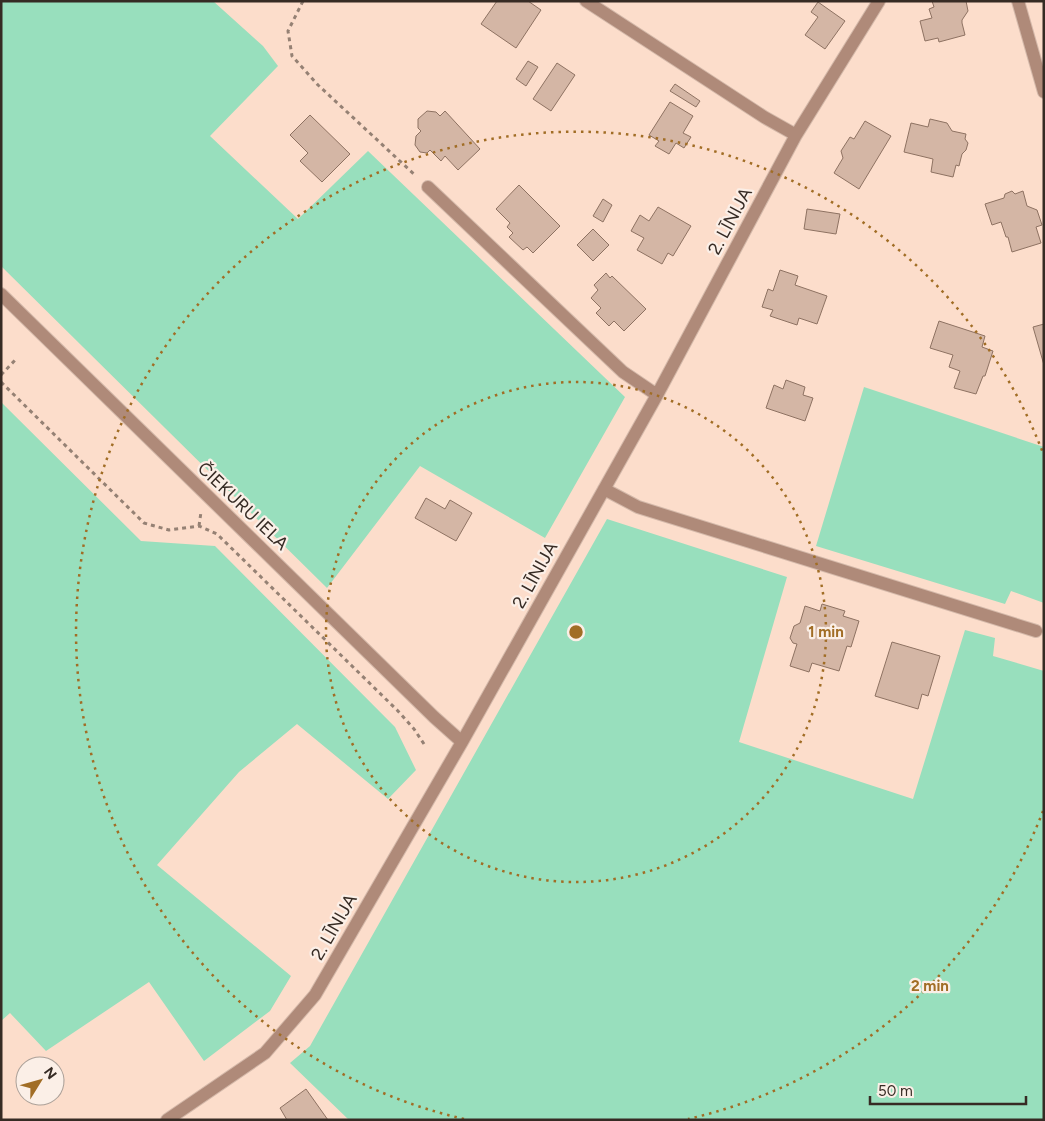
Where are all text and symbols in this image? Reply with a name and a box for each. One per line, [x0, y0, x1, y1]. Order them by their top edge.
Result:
street label: 2. LĪNIJA [703, 184, 757, 258]
street label: ČIEKURU IELA [193, 457, 293, 555]
street label: 2. LĪNIJA [508, 538, 562, 612]
centre of rings [567, 623, 585, 641]
text: 1 min [808, 623, 844, 641]
street label: 2. LĪNIJA [306, 890, 362, 964]
text: 2 min [911, 977, 949, 995]
north arrow [15, 1056, 65, 1106]
text: N [40, 1064, 60, 1083]
scale bar [870, 1074, 1026, 1106]
text: 50 m [878, 1082, 913, 1100]

